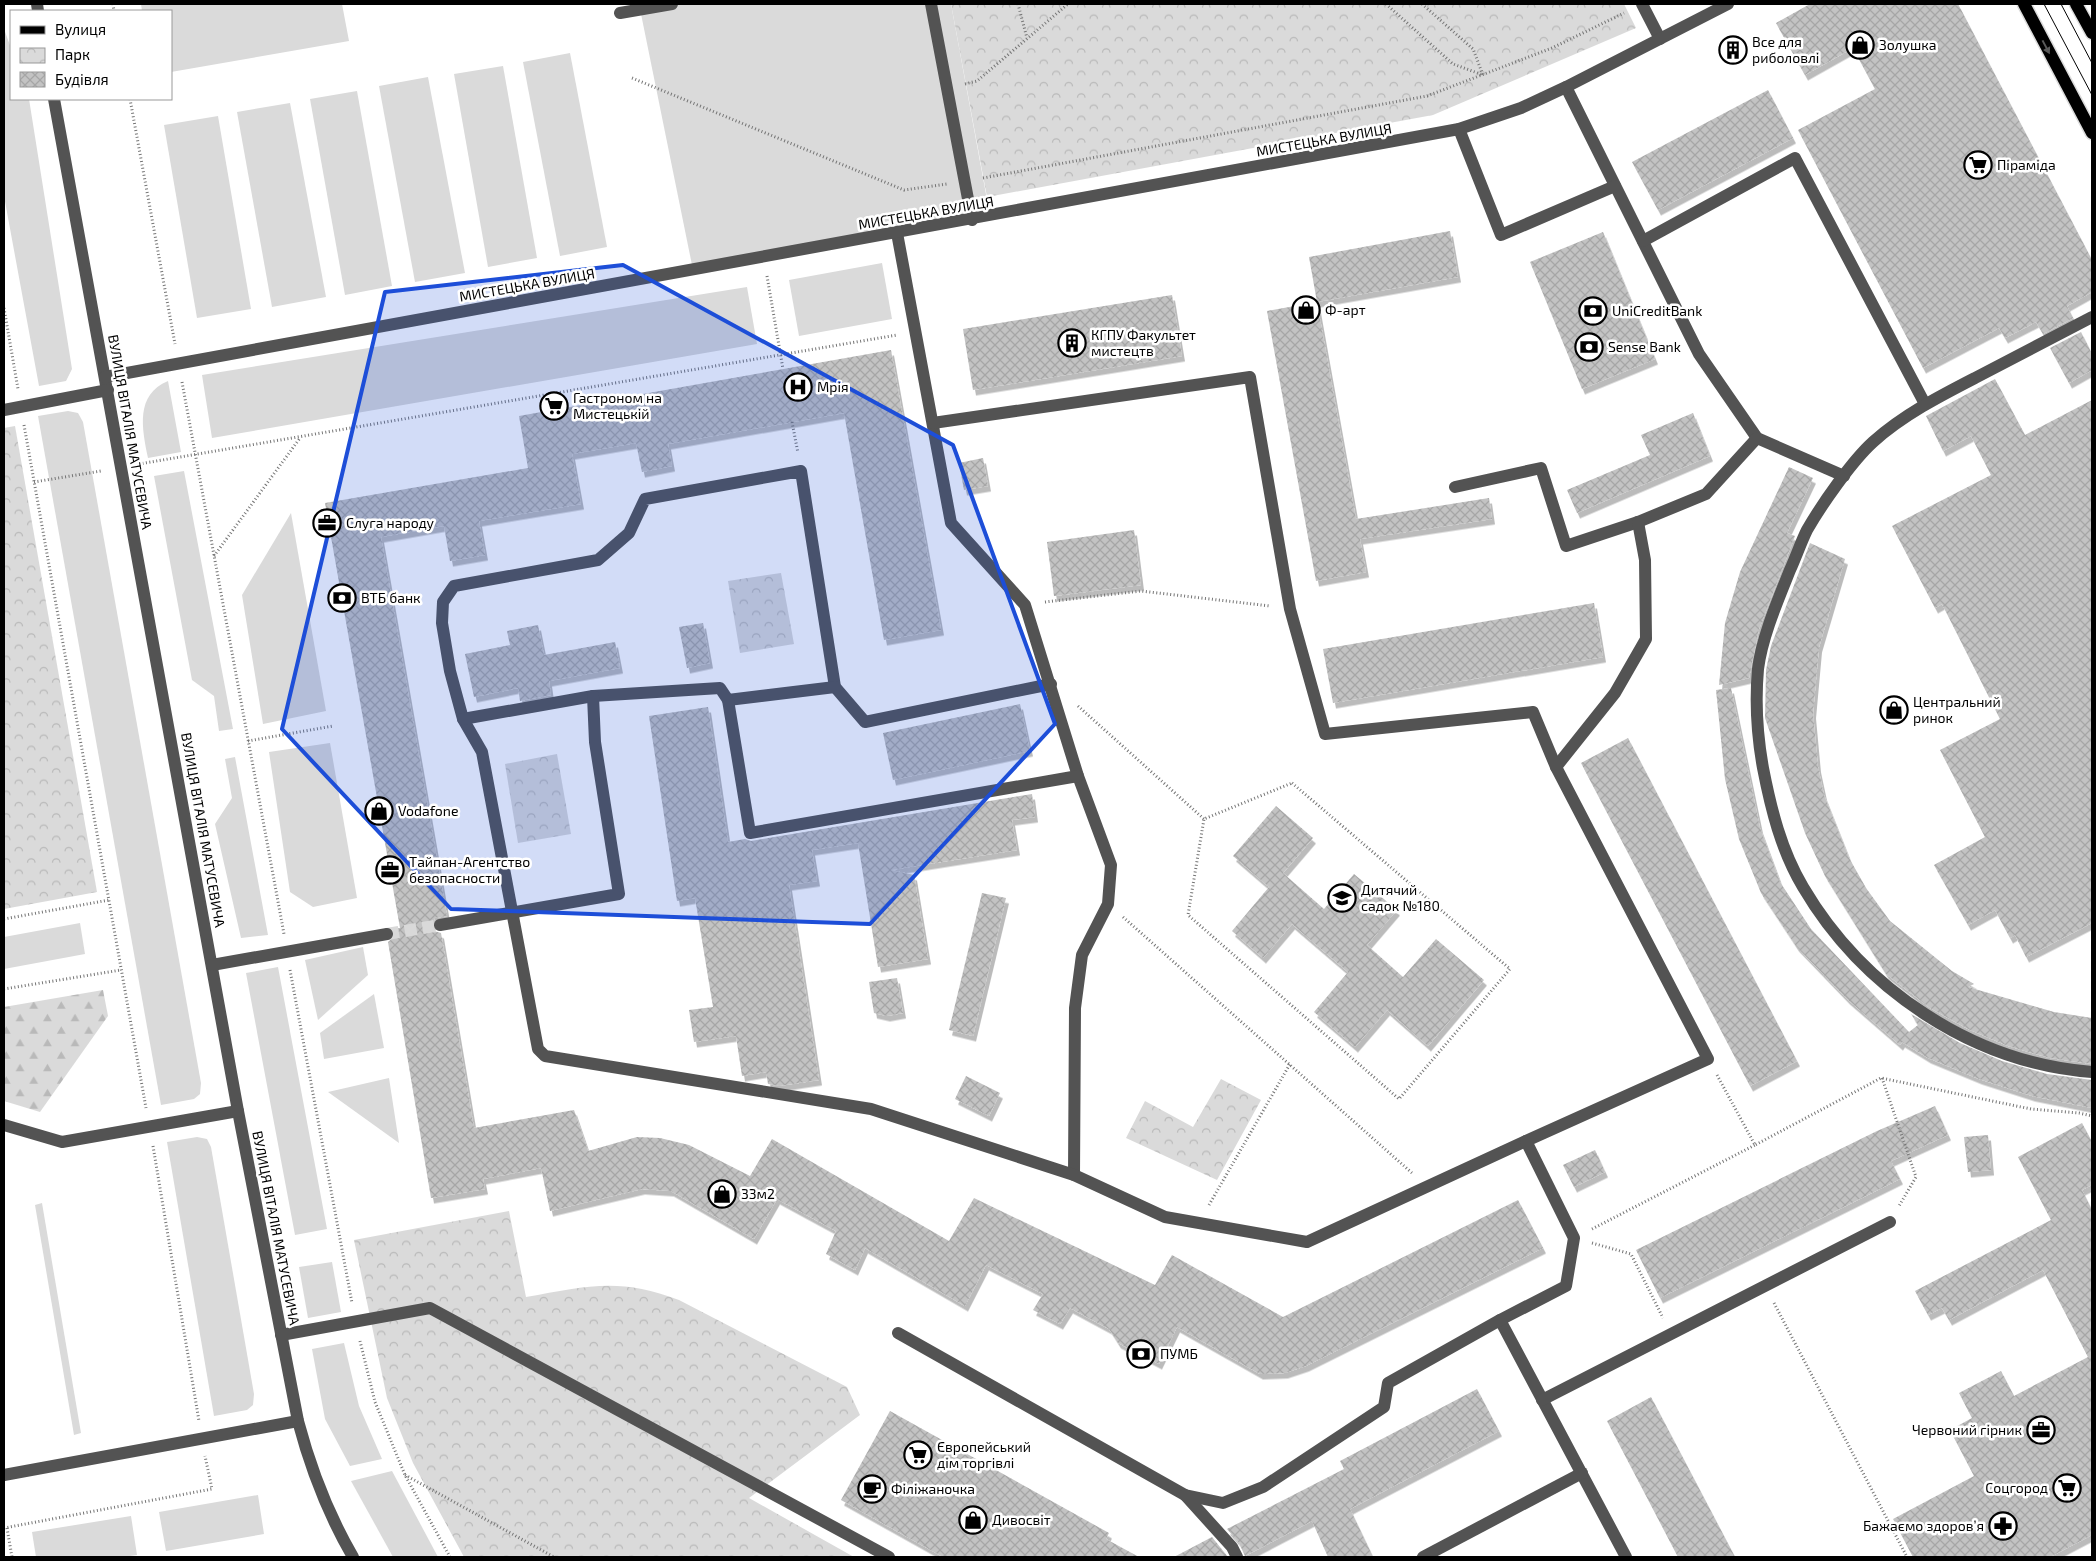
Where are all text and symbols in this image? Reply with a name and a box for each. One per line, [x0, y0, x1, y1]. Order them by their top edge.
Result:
legend [10, 10, 172, 100]
text: Вулиця [55, 20, 106, 39]
shop icon: Золушка [1845, 30, 1875, 60]
place label: Все для риболовлі [1752, 33, 1819, 66]
building icon: Все для риболовлі [1718, 35, 1748, 65]
place label: Золушка [1879, 36, 1936, 53]
one-way arrow [2042, 40, 2051, 54]
text: Парк [55, 45, 90, 63]
text: Будівля [55, 70, 109, 89]
street label: МИСТЕЦЬКА ВУЛИЦЯ [1255, 119, 1393, 160]
supermarket icon: Піраміда [1963, 150, 1993, 180]
place label: Піраміда [1997, 156, 2056, 173]
street label: МИСТЕЦЬКА ВУЛИЦЯ [857, 192, 995, 233]
street label: МИСТЕЦЬКА ВУЛИЦЯ [458, 264, 596, 305]
shop icon: Ф-арт [1291, 295, 1321, 325]
bank icon: UniCreditBank [1578, 296, 1608, 326]
place label: Ф-арт [1325, 301, 1366, 318]
place label: UniCreditBank [1612, 302, 1702, 319]
place label: КГПУ Факультет мистецтв [1091, 326, 1196, 359]
building icon: КГПУ Факультет мистецтв [1057, 328, 1087, 358]
bank icon: Sense Bank [1574, 332, 1604, 362]
street label: ВУЛИЦЯ ВІТАЛІЯ МАТУСЕВИЧА [105, 333, 156, 531]
place label: Sense Bank [1608, 338, 1681, 355]
hospital icon: Мрія [783, 372, 813, 402]
place label: Мрія [817, 378, 849, 395]
place label: Гастроном на Мистецькій [573, 389, 662, 422]
supermarket icon: Гастроном на Мистецькій [539, 391, 569, 421]
office icon: Слуга народу [312, 508, 342, 538]
place label: Слуга народу [346, 514, 435, 531]
bank icon: ВТБ банк [327, 583, 357, 613]
place label: ВТБ банк [361, 589, 421, 606]
place label: Центральний ринок [1913, 693, 2001, 726]
shop icon: Центральний ринок [1879, 695, 1909, 725]
street label: ВУЛИЦЯ ВІТАЛІЯ МАТУСЕВИЧА [178, 731, 229, 929]
shop icon: Vodafone [364, 796, 394, 826]
place label: Vodafone [398, 802, 458, 819]
place label: Тайпан-Агентство безопасности [409, 853, 530, 886]
office icon: Тайпан-Агентство безопасности [375, 855, 405, 885]
place label: Дитячий садок №180 [1361, 881, 1440, 914]
school or university icon: Дитячий садок №180 [1327, 883, 1357, 913]
street label: ВУЛИЦЯ ВІТАЛІЯ МАТУСЕВИЧА [249, 1129, 304, 1327]
shop icon: 33м2 [707, 1179, 737, 1209]
place label: 33м2 [741, 1185, 775, 1202]
bank icon: ПУМБ [1126, 1339, 1156, 1369]
place label: ПУМБ [1160, 1345, 1198, 1362]
office icon: Червоний гірник [2026, 1415, 2056, 1445]
place label: Червоний гірник [1912, 1421, 2022, 1438]
place label: Європейський дім торгівлі [937, 1438, 1031, 1471]
supermarket icon: Європейський дім торгівлі [903, 1440, 933, 1470]
supermarket icon: Соцгород [2052, 1473, 2082, 1503]
cafe icon: Філіжаночка [857, 1474, 887, 1504]
place label: Соцгород [1985, 1479, 2048, 1496]
place label: Філіжаночка [891, 1480, 975, 1497]
shop icon: Дивосвіт [958, 1505, 988, 1535]
place label: Дивосвіт [992, 1511, 1051, 1528]
pharmacy icon: Бажаємо здоровʼя [1988, 1511, 2018, 1541]
place label: Бажаємо здоровʼя [1863, 1517, 1984, 1534]

